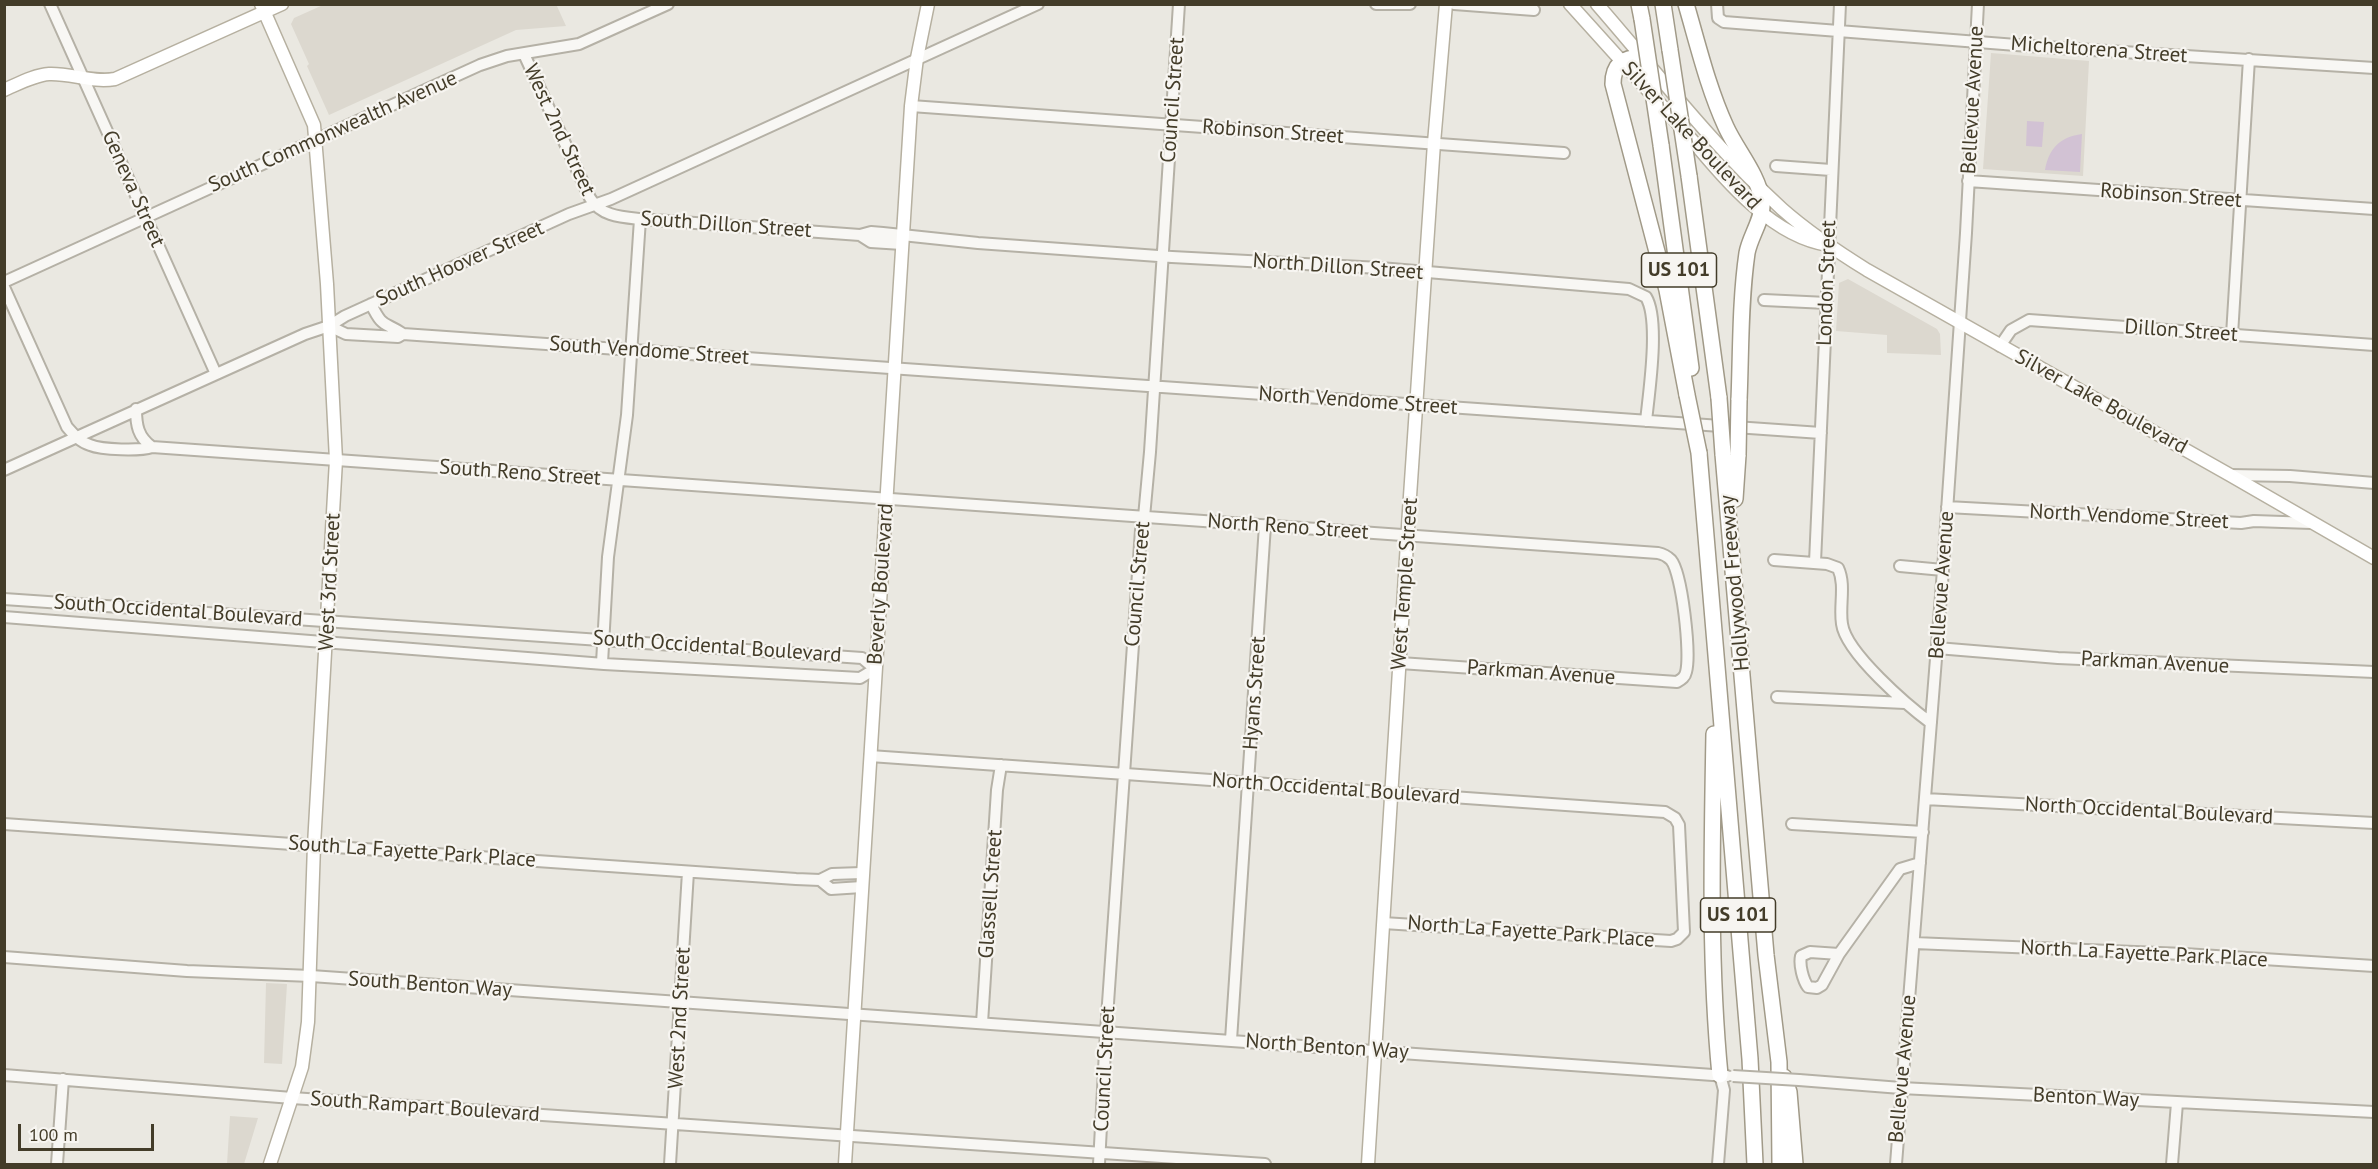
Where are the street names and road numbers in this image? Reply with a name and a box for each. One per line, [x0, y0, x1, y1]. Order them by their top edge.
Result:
street label: Bellevue Avenue [1957, 25, 1989, 175]
street label: Micheltorena Street [2010, 31, 2188, 69]
street label: Council Street [1156, 36, 1190, 164]
street label: Silver Lake Boulevard [1616, 57, 1766, 215]
street label: West 2nd Street [518, 60, 600, 200]
street label: South Commonwealth Avenue [205, 66, 461, 198]
street label: Robinson Street [1201, 114, 1345, 150]
street label: Geneva Street [96, 127, 170, 251]
street label: Robinson Street [2099, 178, 2243, 214]
street label: South Dillon Street [640, 206, 812, 244]
street label: South Hoover Street [372, 216, 548, 312]
street label: London Street [1812, 220, 1842, 346]
street label: North Dillon Street [1252, 248, 1424, 286]
road number: US 101 [1642, 253, 1716, 287]
street label: Dillon Street [2123, 314, 2239, 348]
street label: South Vendome Street [548, 331, 750, 371]
street label: Silver Lake Boulevard [2010, 344, 2192, 460]
street label: North Vendome Street [1257, 381, 1459, 421]
street label: South Reno Street [438, 455, 602, 491]
street label: Hollywood Freeway [1715, 494, 1755, 672]
street label: West Temple Street [1386, 497, 1424, 671]
street label: North Vendome Street [2029, 499, 2229, 535]
street label: Beverly Boulevard [863, 502, 899, 666]
street label: North Reno Street [1207, 509, 1369, 545]
street label: Bellevue Avenue [1924, 510, 1960, 660]
street label: West 3rd Street [314, 513, 346, 651]
street label: Council Street [1120, 520, 1156, 648]
street label: South Occidental Boulevard [53, 590, 303, 632]
street label: South Occidental Boulevard [592, 626, 842, 668]
street label: Hyans Street [1238, 635, 1272, 751]
street label: Parkman Avenue [2080, 647, 2230, 679]
street label: Parkman Avenue [1466, 655, 1616, 691]
street label: North Occidental Boulevard [1211, 768, 1461, 810]
street label: North Occidental Boulevard [2024, 792, 2274, 830]
street label: Glassell Street [974, 829, 1008, 959]
street label: South La Fayette Park Place [287, 831, 537, 873]
road number: US 101 [1700, 898, 1776, 932]
street label: North La Fayette Park Place [1407, 911, 1655, 953]
street label: North La Fayette Park Place [2020, 935, 2268, 973]
street label: West 2nd Street [664, 946, 696, 1090]
street label: South Benton Way [347, 967, 513, 1003]
street label: Bellevue Avenue [1884, 994, 1922, 1144]
street label: Council Street [1089, 1006, 1121, 1132]
street label: North Benton Way [1244, 1029, 1410, 1065]
street label: Benton Way [2032, 1083, 2140, 1113]
street label: South Rampart Boulevard [309, 1086, 541, 1128]

